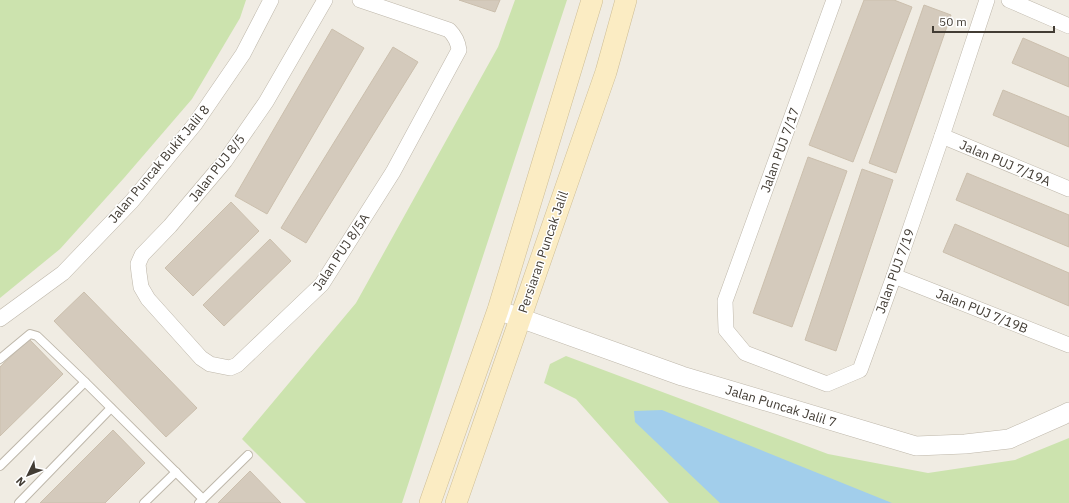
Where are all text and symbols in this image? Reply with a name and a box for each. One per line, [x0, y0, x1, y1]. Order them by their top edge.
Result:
scale bar [933, 8, 1054, 34]
text: 50 m [939, 14, 967, 29]
street label: Jalan Puncak Bukit Jalil 8 [105, 101, 213, 227]
street label: Jalan PUJ 7/17 [757, 105, 803, 195]
street label: Jalan PUJ 8/5 [185, 131, 249, 205]
street label: Jalan PUJ 7/19A [957, 136, 1054, 190]
street label: Persiaran Puncak Jalil [514, 188, 572, 315]
street label: Jalan PUJ 8/5A [309, 210, 373, 294]
street label: Jalan PUJ 7/19 [872, 226, 918, 316]
street label: Jalan PUJ 7/19B [934, 285, 1030, 337]
street label: Jalan Puncak Jalil 7 [723, 381, 839, 431]
north arrow [8, 455, 48, 495]
text: N [13, 474, 29, 490]

